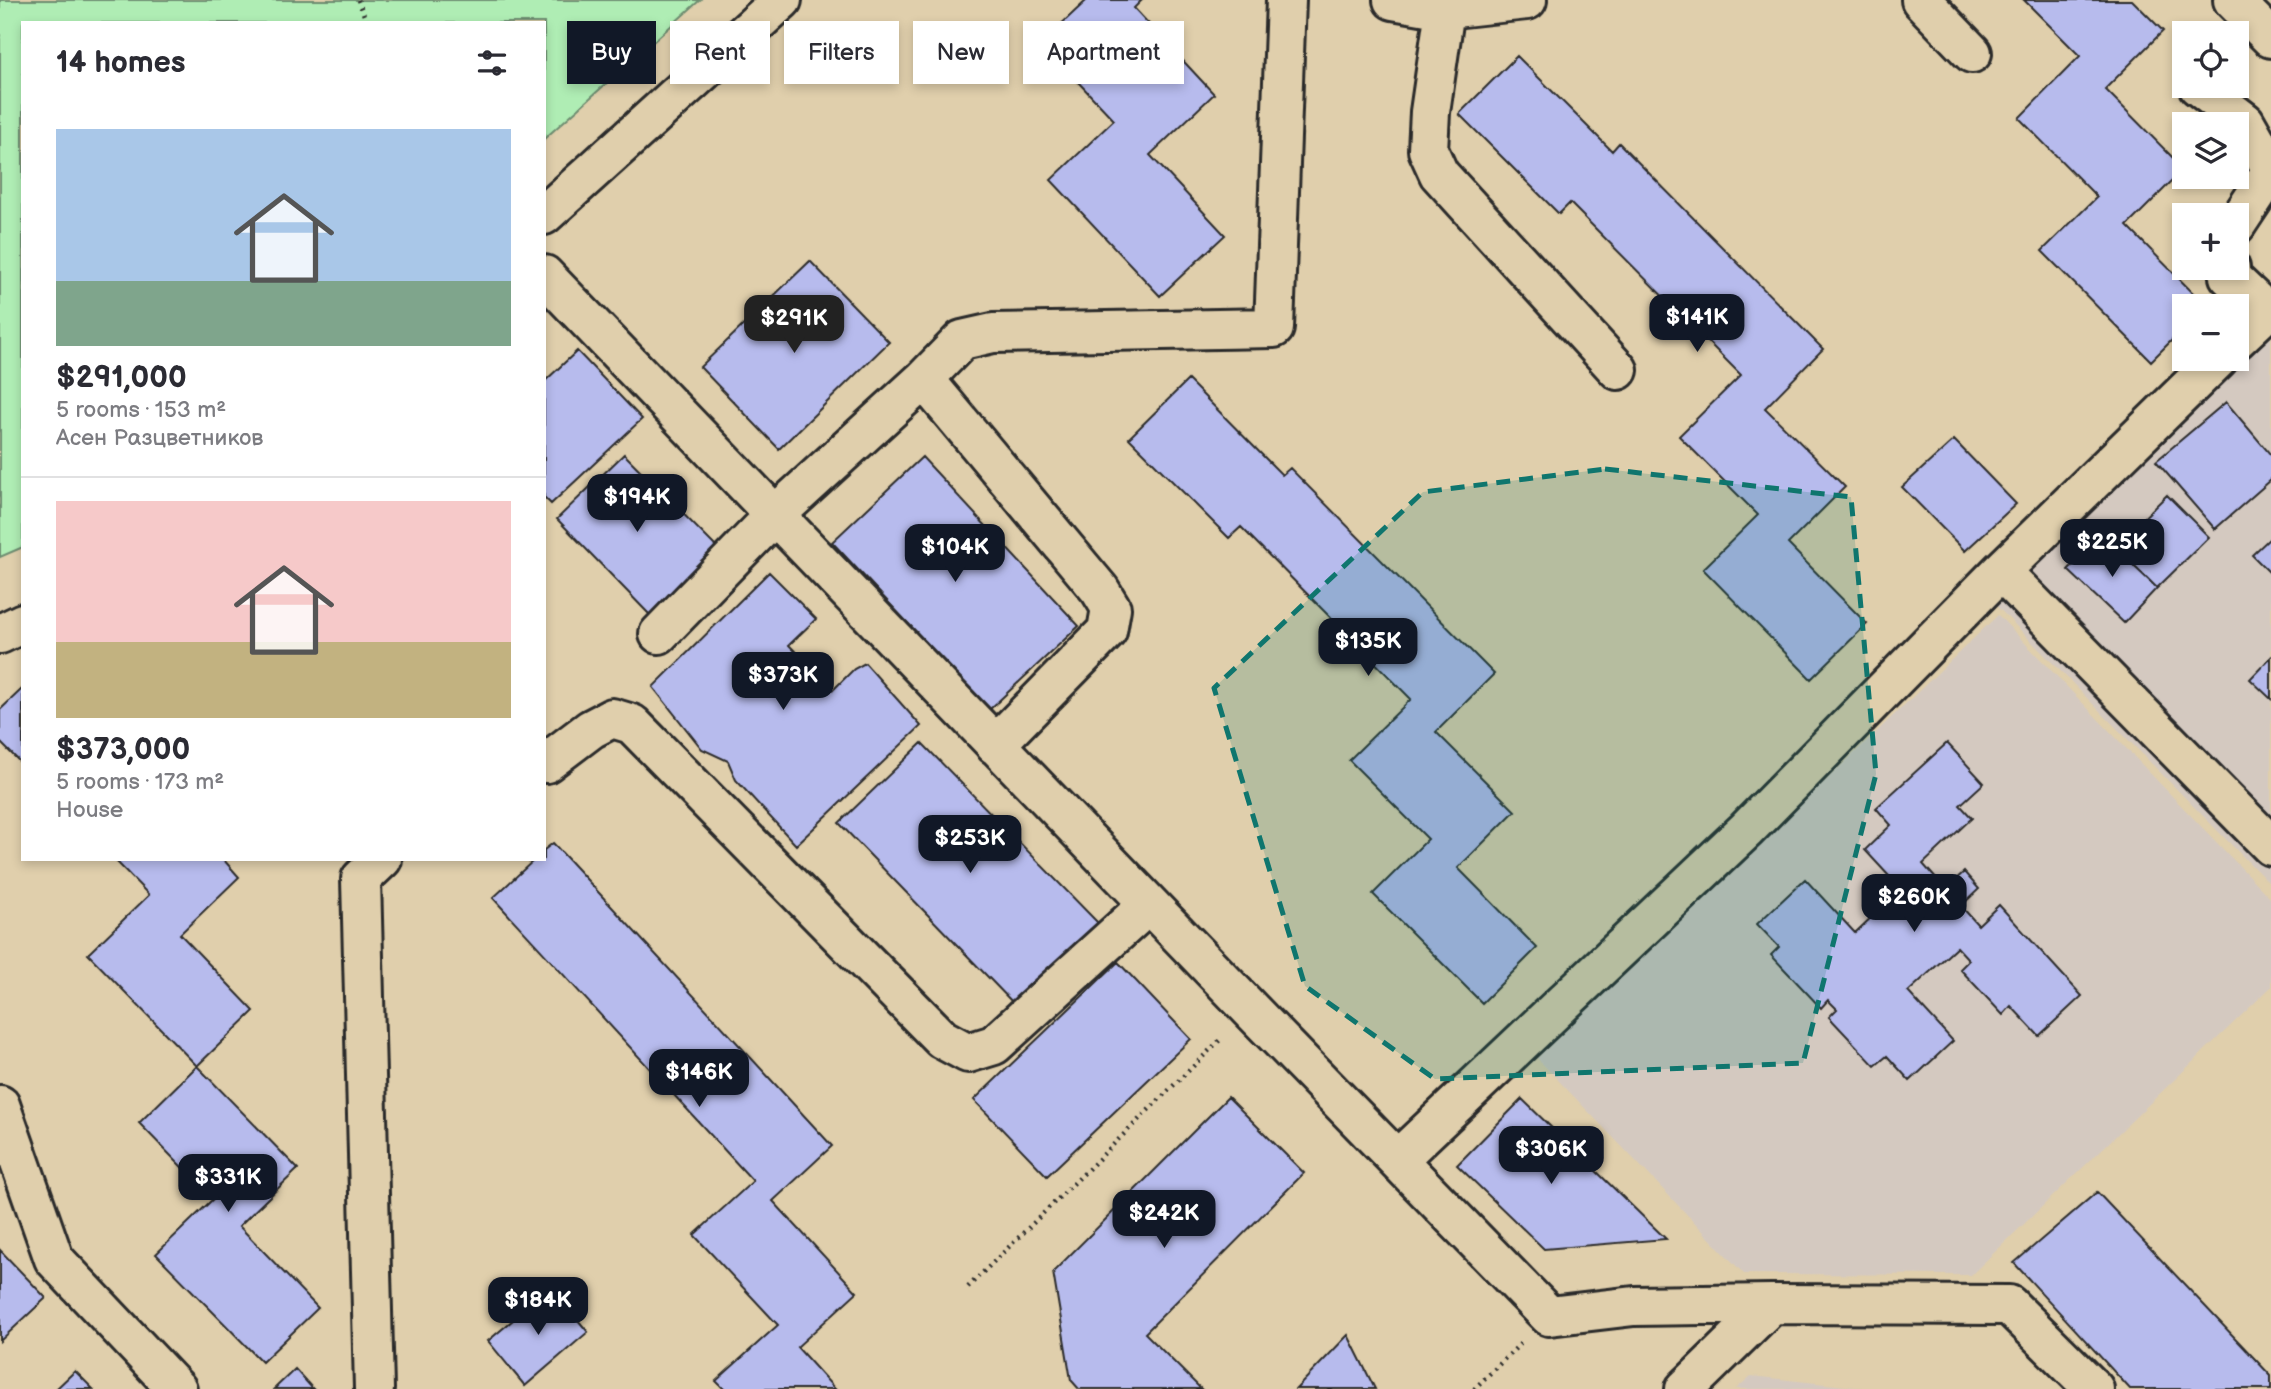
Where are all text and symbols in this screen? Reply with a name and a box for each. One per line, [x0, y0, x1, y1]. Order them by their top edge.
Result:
chip: Buy [567, 21, 656, 84]
chip: Rent [670, 21, 770, 84]
chip: Filters [784, 21, 899, 84]
chip: New [913, 21, 1009, 84]
chip: Apartment [1023, 21, 1184, 84]
map controls [2172, 21, 2249, 371]
button: locate [2172, 21, 2249, 98]
icon: filters [473, 44, 511, 82]
text: 14 homes [56, 45, 185, 81]
button: layers [2172, 112, 2249, 189]
icon: home [221, 175, 347, 301]
button: + [2172, 203, 2249, 280]
pin: $141K [1648, 294, 1746, 354]
button: − [2172, 294, 2249, 371]
pin: $291K [745, 296, 843, 355]
text: $141K [1665, 303, 1729, 331]
text: $291K [760, 304, 828, 332]
text: $291,000 [56, 360, 187, 396]
text: 5 rooms · 153 m² [56, 396, 226, 424]
text: Асен Разцветников [56, 424, 263, 452]
pin: $194K [588, 475, 686, 534]
text: $194K [603, 483, 671, 511]
pin: $225K [2063, 520, 2161, 579]
pin: $104K [906, 524, 1004, 584]
text: $225K [2076, 528, 2148, 556]
text: $104K [921, 533, 989, 561]
icon: home [221, 547, 347, 673]
pin: $135K [1319, 618, 1417, 678]
text: $135K [1334, 627, 1402, 655]
pin: $373K [734, 652, 832, 712]
text: $373K [748, 661, 818, 689]
text: $373,000 [56, 732, 190, 768]
text: 5 rooms · 173 m² [56, 768, 224, 796]
text: House [56, 796, 123, 824]
pin: $253K [921, 816, 1019, 875]
text: $253K [934, 824, 1006, 852]
pin: $260K [1865, 874, 1963, 934]
text: $260K [1878, 883, 1950, 911]
pin: $146K [650, 1050, 748, 1109]
text: $146K [665, 1058, 733, 1086]
pin: $306K [1502, 1126, 1600, 1186]
text: $306K [1515, 1135, 1587, 1163]
pin: $331K [179, 1154, 277, 1214]
text: $331K [194, 1163, 262, 1191]
pin: $242K [1115, 1190, 1213, 1250]
text: $242K [1128, 1199, 1200, 1227]
pin: $184K [489, 1278, 587, 1337]
text: $184K [504, 1286, 572, 1314]

